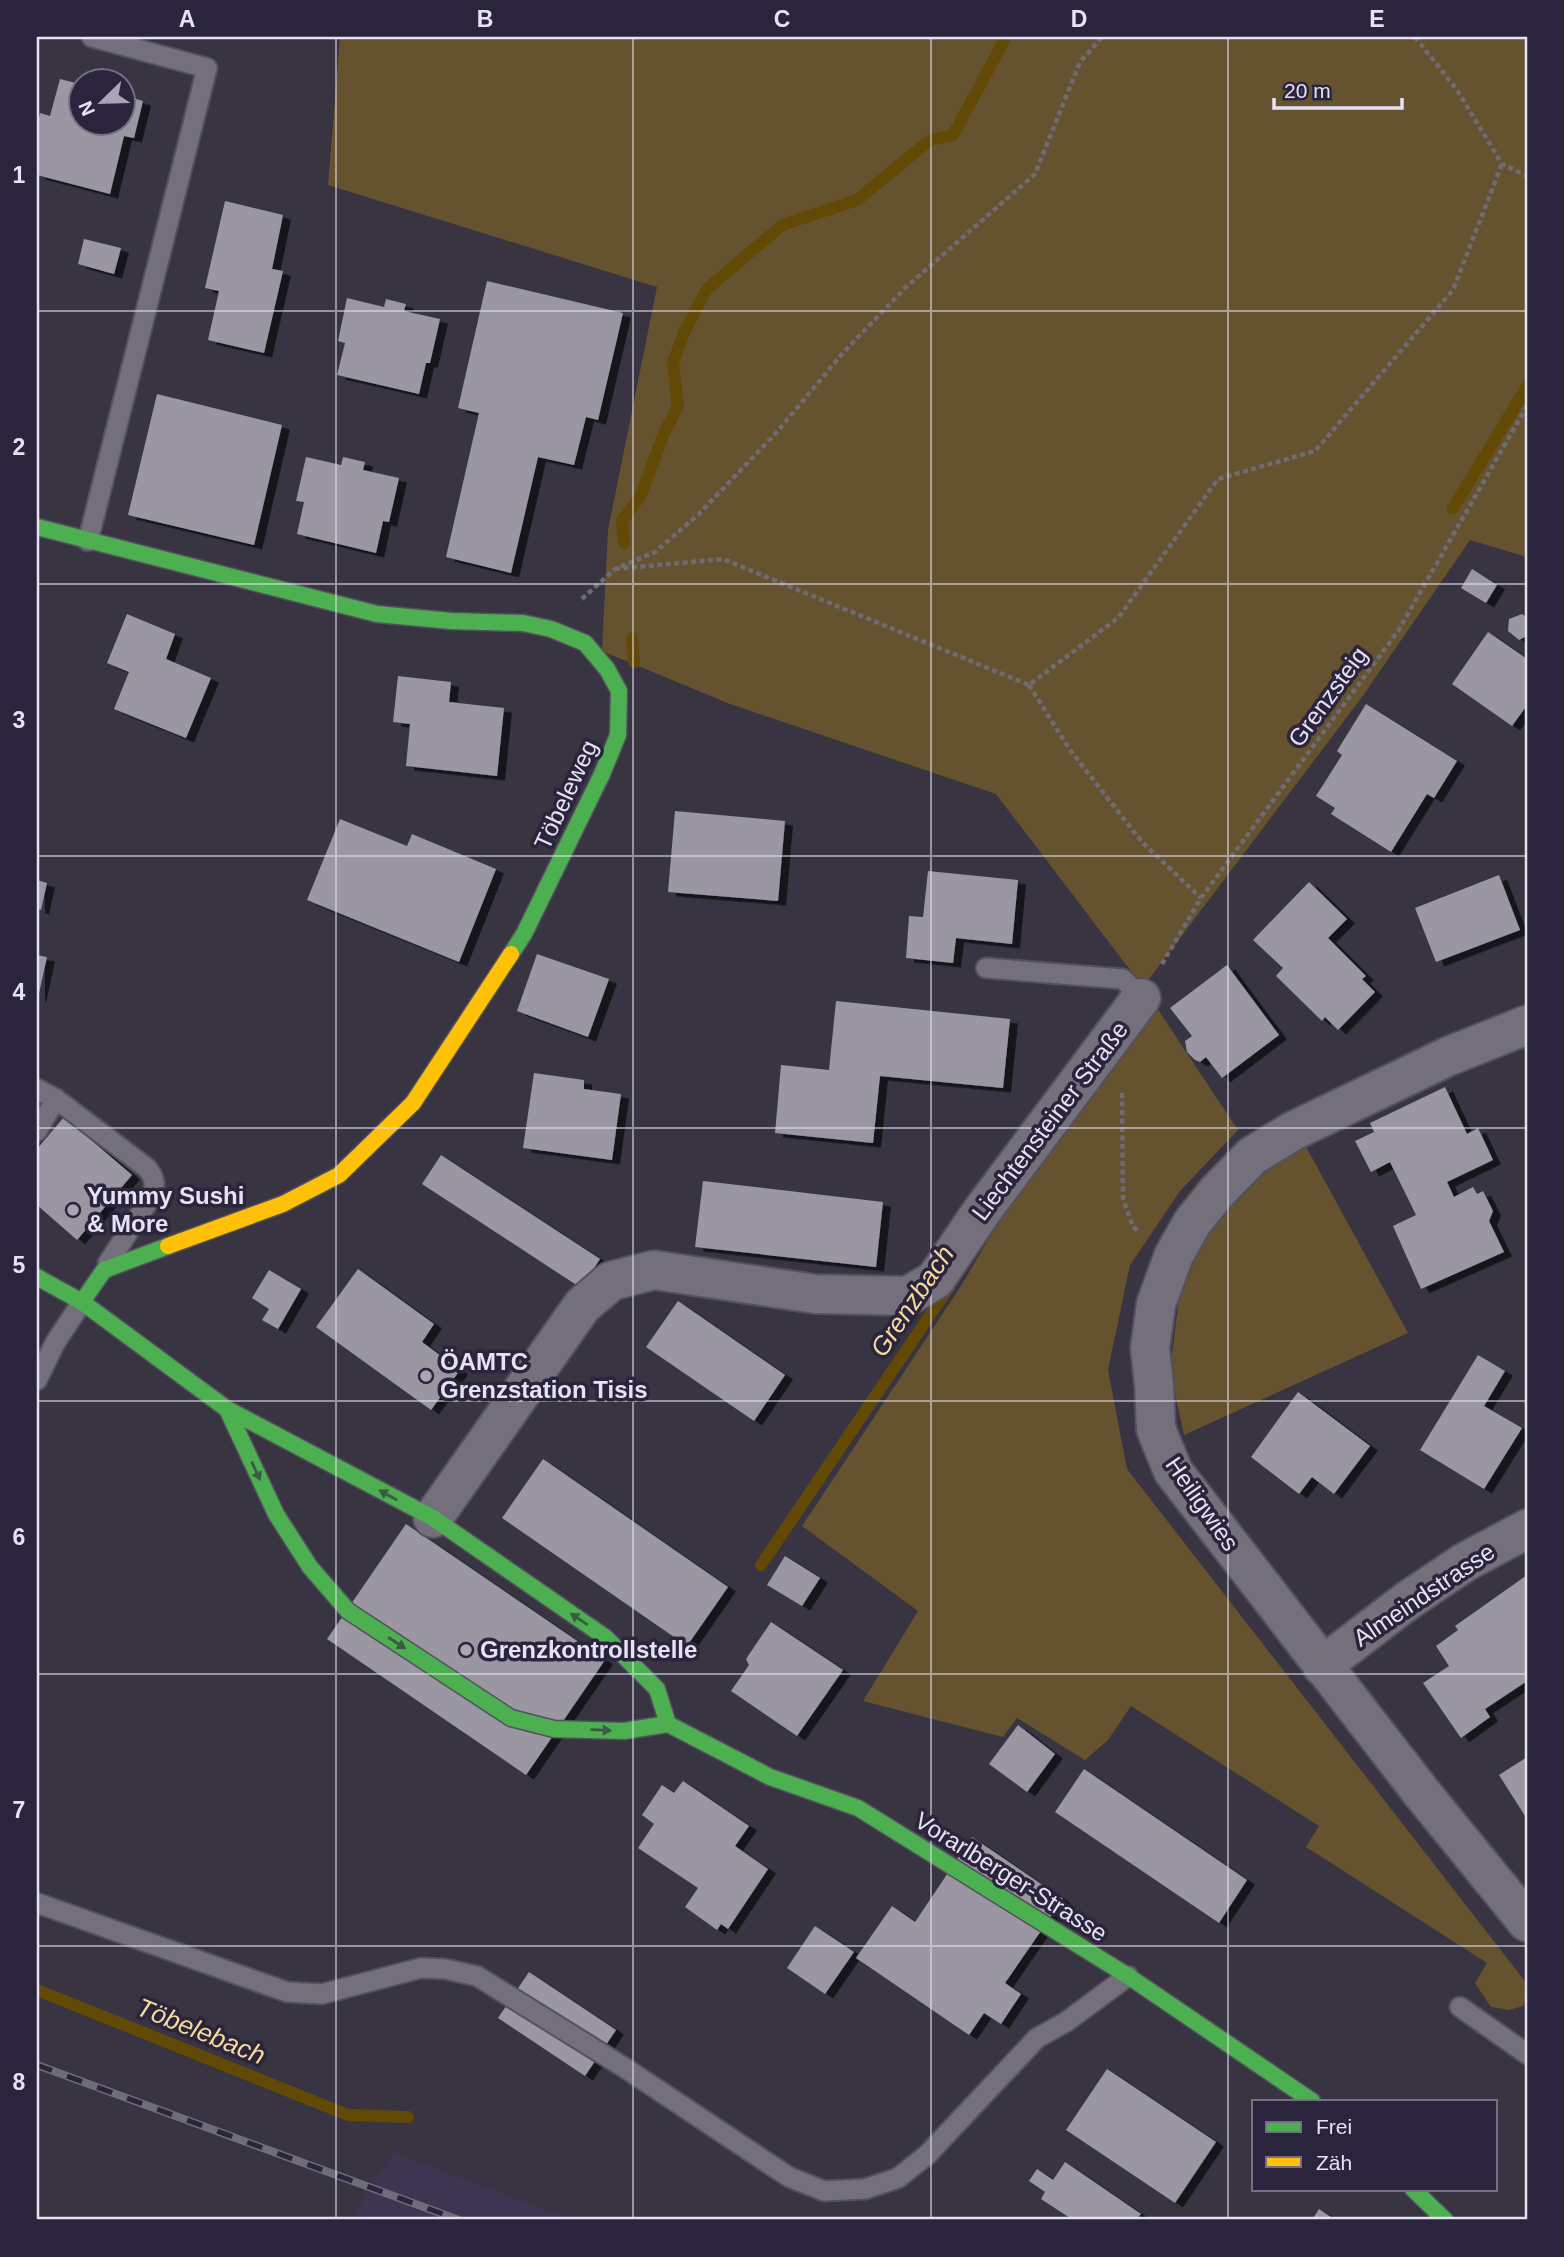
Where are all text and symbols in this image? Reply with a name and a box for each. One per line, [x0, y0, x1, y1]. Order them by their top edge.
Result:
text: A [179, 6, 195, 32]
text: B [477, 6, 493, 32]
text: C [774, 6, 790, 32]
text: D [1071, 6, 1087, 32]
text: E [1369, 6, 1385, 32]
north arrow [66, 66, 136, 136]
scale bar [1274, 66, 1401, 110]
text: 20 m [1284, 79, 1331, 102]
text: N [74, 98, 99, 119]
text: 1 [13, 162, 26, 188]
text: 2 [13, 434, 25, 460]
street label: Grenzsteig [1283, 642, 1373, 752]
text: 3 [13, 707, 25, 733]
street label: Töbeleweg [528, 736, 603, 854]
text: 4 [13, 979, 26, 1005]
street label: Liechtensteiner Straße [966, 1016, 1133, 1225]
place label: Yummy Sushi & More [87, 1182, 244, 1237]
marker: Yummy Sushi & More [65, 1202, 81, 1218]
water label: Grenzbach [864, 1240, 960, 1362]
text: 5 [13, 1252, 26, 1278]
place label: ÖAMTC Grenzstation Tisis [440, 1348, 648, 1403]
marker: ÖAMTC Grenzstation Tisis [418, 1368, 434, 1384]
street label: Heiligwies [1160, 1452, 1244, 1556]
one-way arrow [250, 1461, 262, 1481]
one-way arrow [379, 1489, 398, 1501]
text: 6 [13, 1524, 25, 1550]
street label: Almeindstrasse [1348, 1538, 1499, 1652]
one-way arrow [570, 1612, 588, 1626]
one-way arrow [388, 1636, 407, 1649]
place label: Grenzkontrollstelle [480, 1636, 697, 1663]
marker: Grenzkontrollstelle [458, 1642, 474, 1658]
one-way arrow [590, 1725, 612, 1736]
text: 7 [13, 1797, 25, 1823]
street label: Vorarlberger-Strasse [910, 1806, 1112, 1947]
water label: Töbelebach [132, 1992, 270, 2070]
text: 8 [13, 2069, 26, 2095]
legend [1252, 2100, 1498, 2190]
text: Frei [1316, 2115, 1352, 2138]
text: Zäh [1316, 2151, 1352, 2174]

